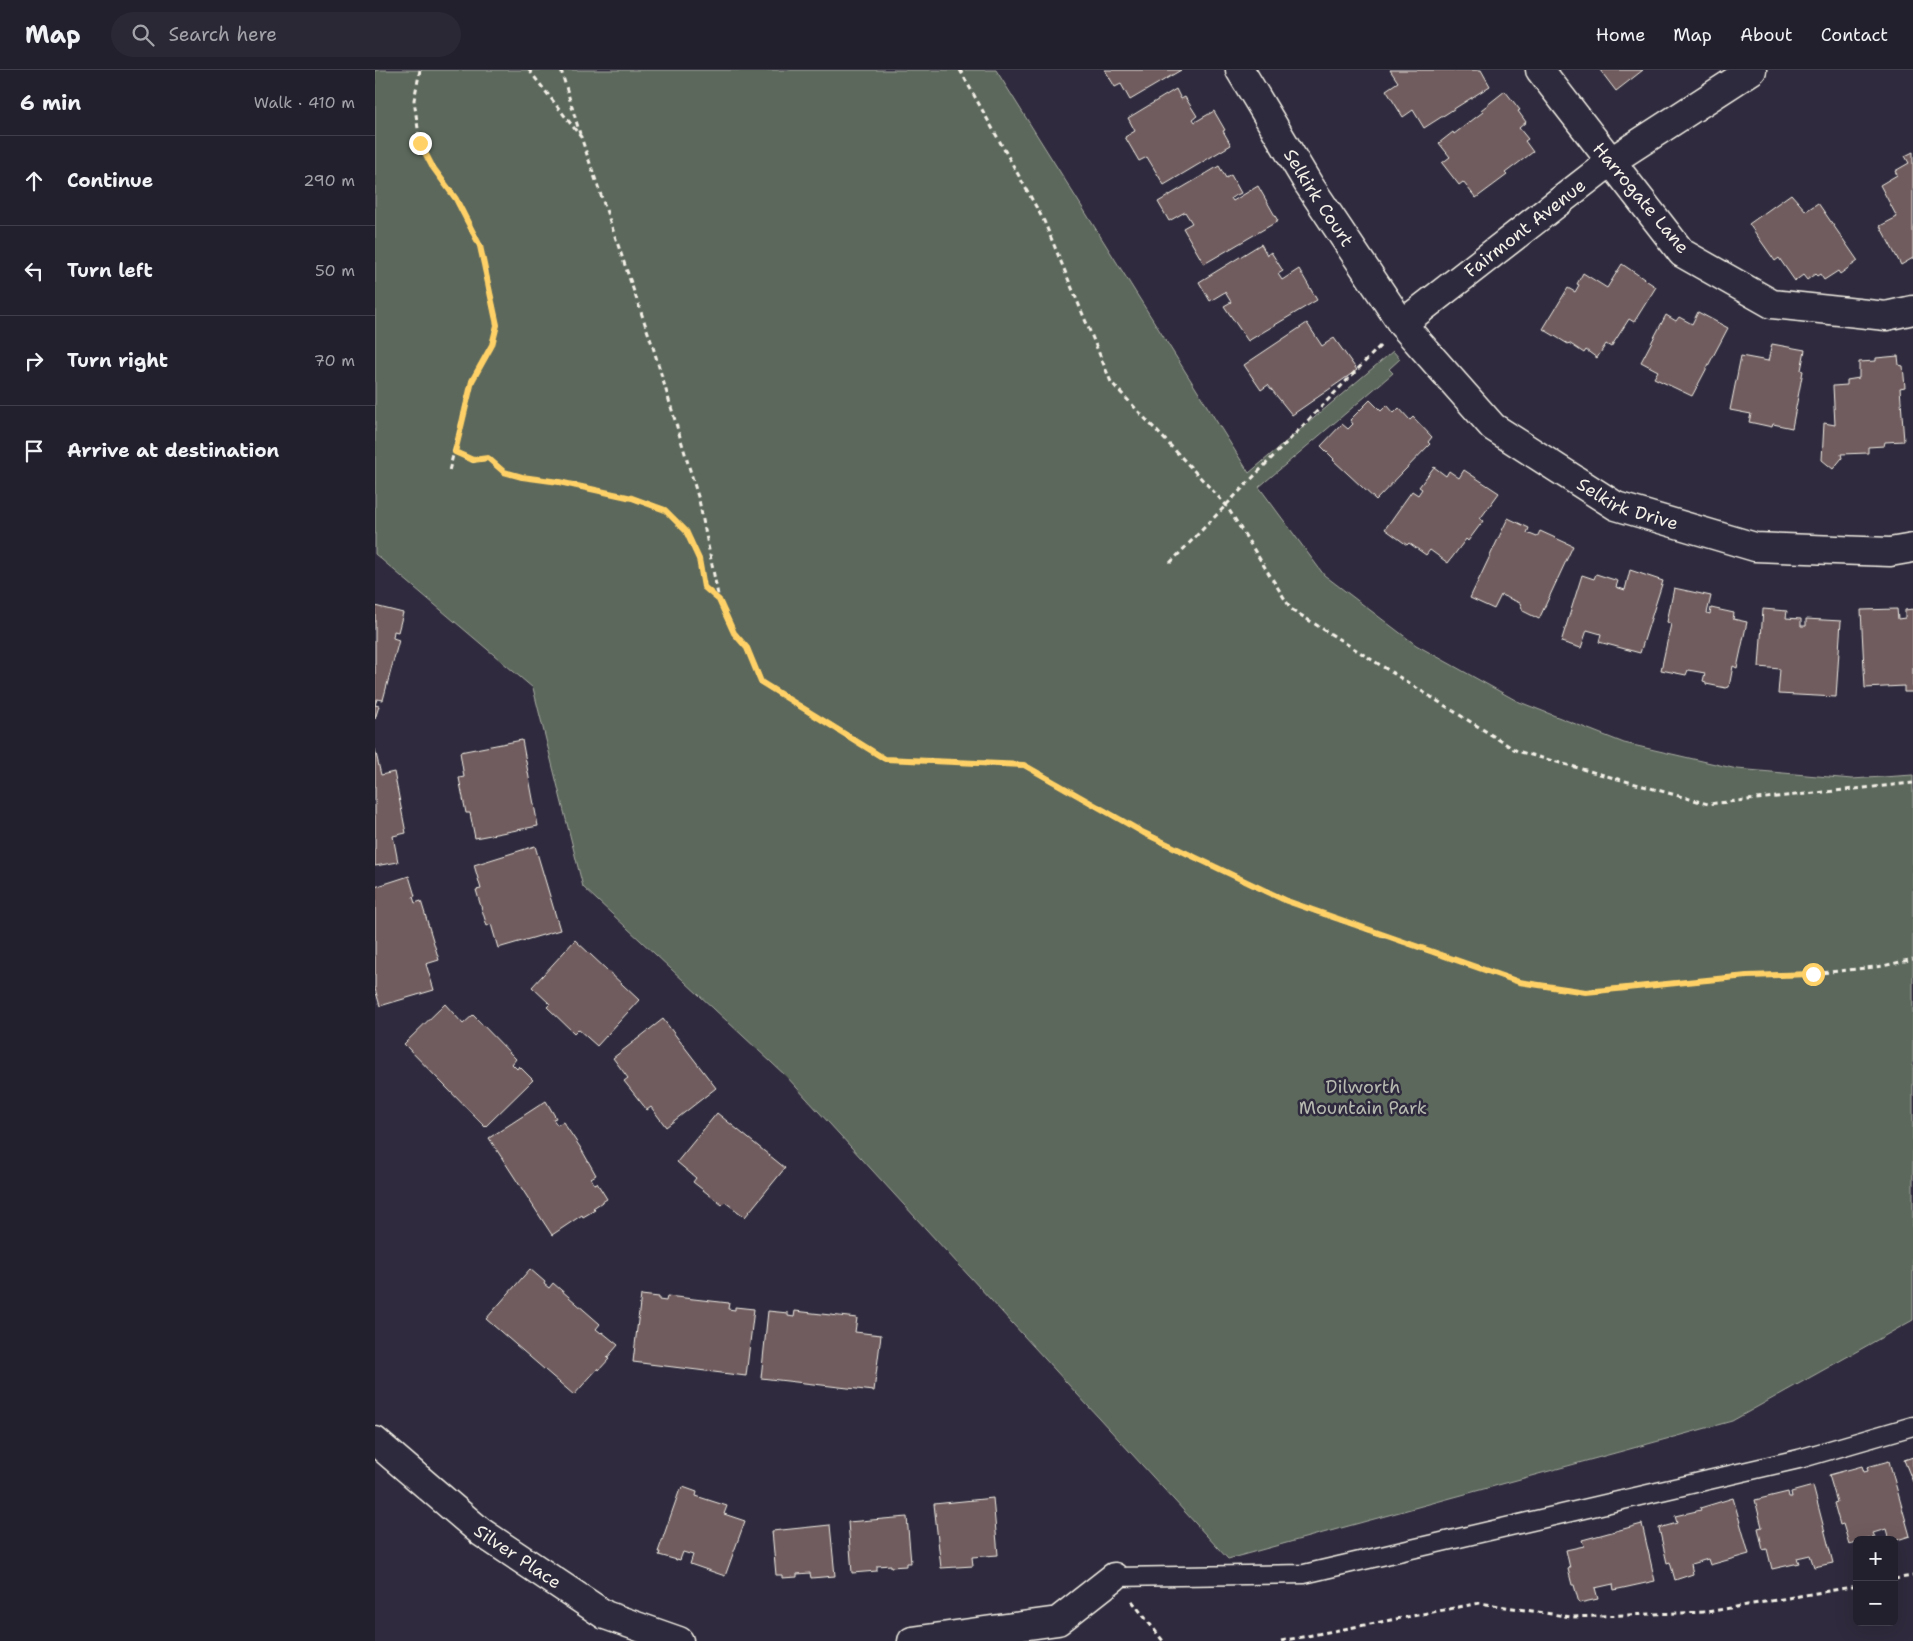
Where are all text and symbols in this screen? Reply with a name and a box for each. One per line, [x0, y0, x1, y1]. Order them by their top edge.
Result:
search box [111, 12, 461, 57]
text: Map [25, 19, 81, 51]
icon: search [129, 21, 157, 49]
text: Search here [169, 22, 277, 47]
text: Home [1596, 23, 1645, 47]
text: Map [1673, 23, 1712, 47]
text: About [1740, 23, 1793, 47]
text: Contact [1821, 23, 1888, 47]
text: 6 min [20, 89, 81, 117]
text: Walk · 410 m [254, 92, 355, 113]
route end [409, 132, 432, 155]
street label: Harrogate Lane [1587, 137, 1695, 259]
street label: Selkirk Court [1278, 144, 1359, 252]
icon: ahead [20, 167, 48, 195]
text: Continue [67, 168, 153, 193]
text: 290 m [303, 170, 355, 191]
street label: Fairmont Avenue [1459, 173, 1591, 283]
icon: left [20, 257, 48, 285]
text: Turn left [67, 258, 153, 283]
text: 50 m [315, 260, 355, 281]
icon: right [20, 347, 48, 375]
text: Turn right [67, 348, 168, 373]
text: 70 m [314, 350, 355, 371]
icon: arrive [20, 437, 48, 465]
text: Arrive at destination [67, 438, 279, 463]
street label: Selkirk Drive [1572, 472, 1681, 536]
route start [1802, 963, 1825, 986]
park label: Dilworth Mountain Park [1299, 1075, 1427, 1120]
street label: Silver Place [469, 1519, 566, 1594]
map controls [1853, 1536, 1898, 1626]
button: + [1853, 1536, 1898, 1581]
button: − [1853, 1581, 1898, 1626]

